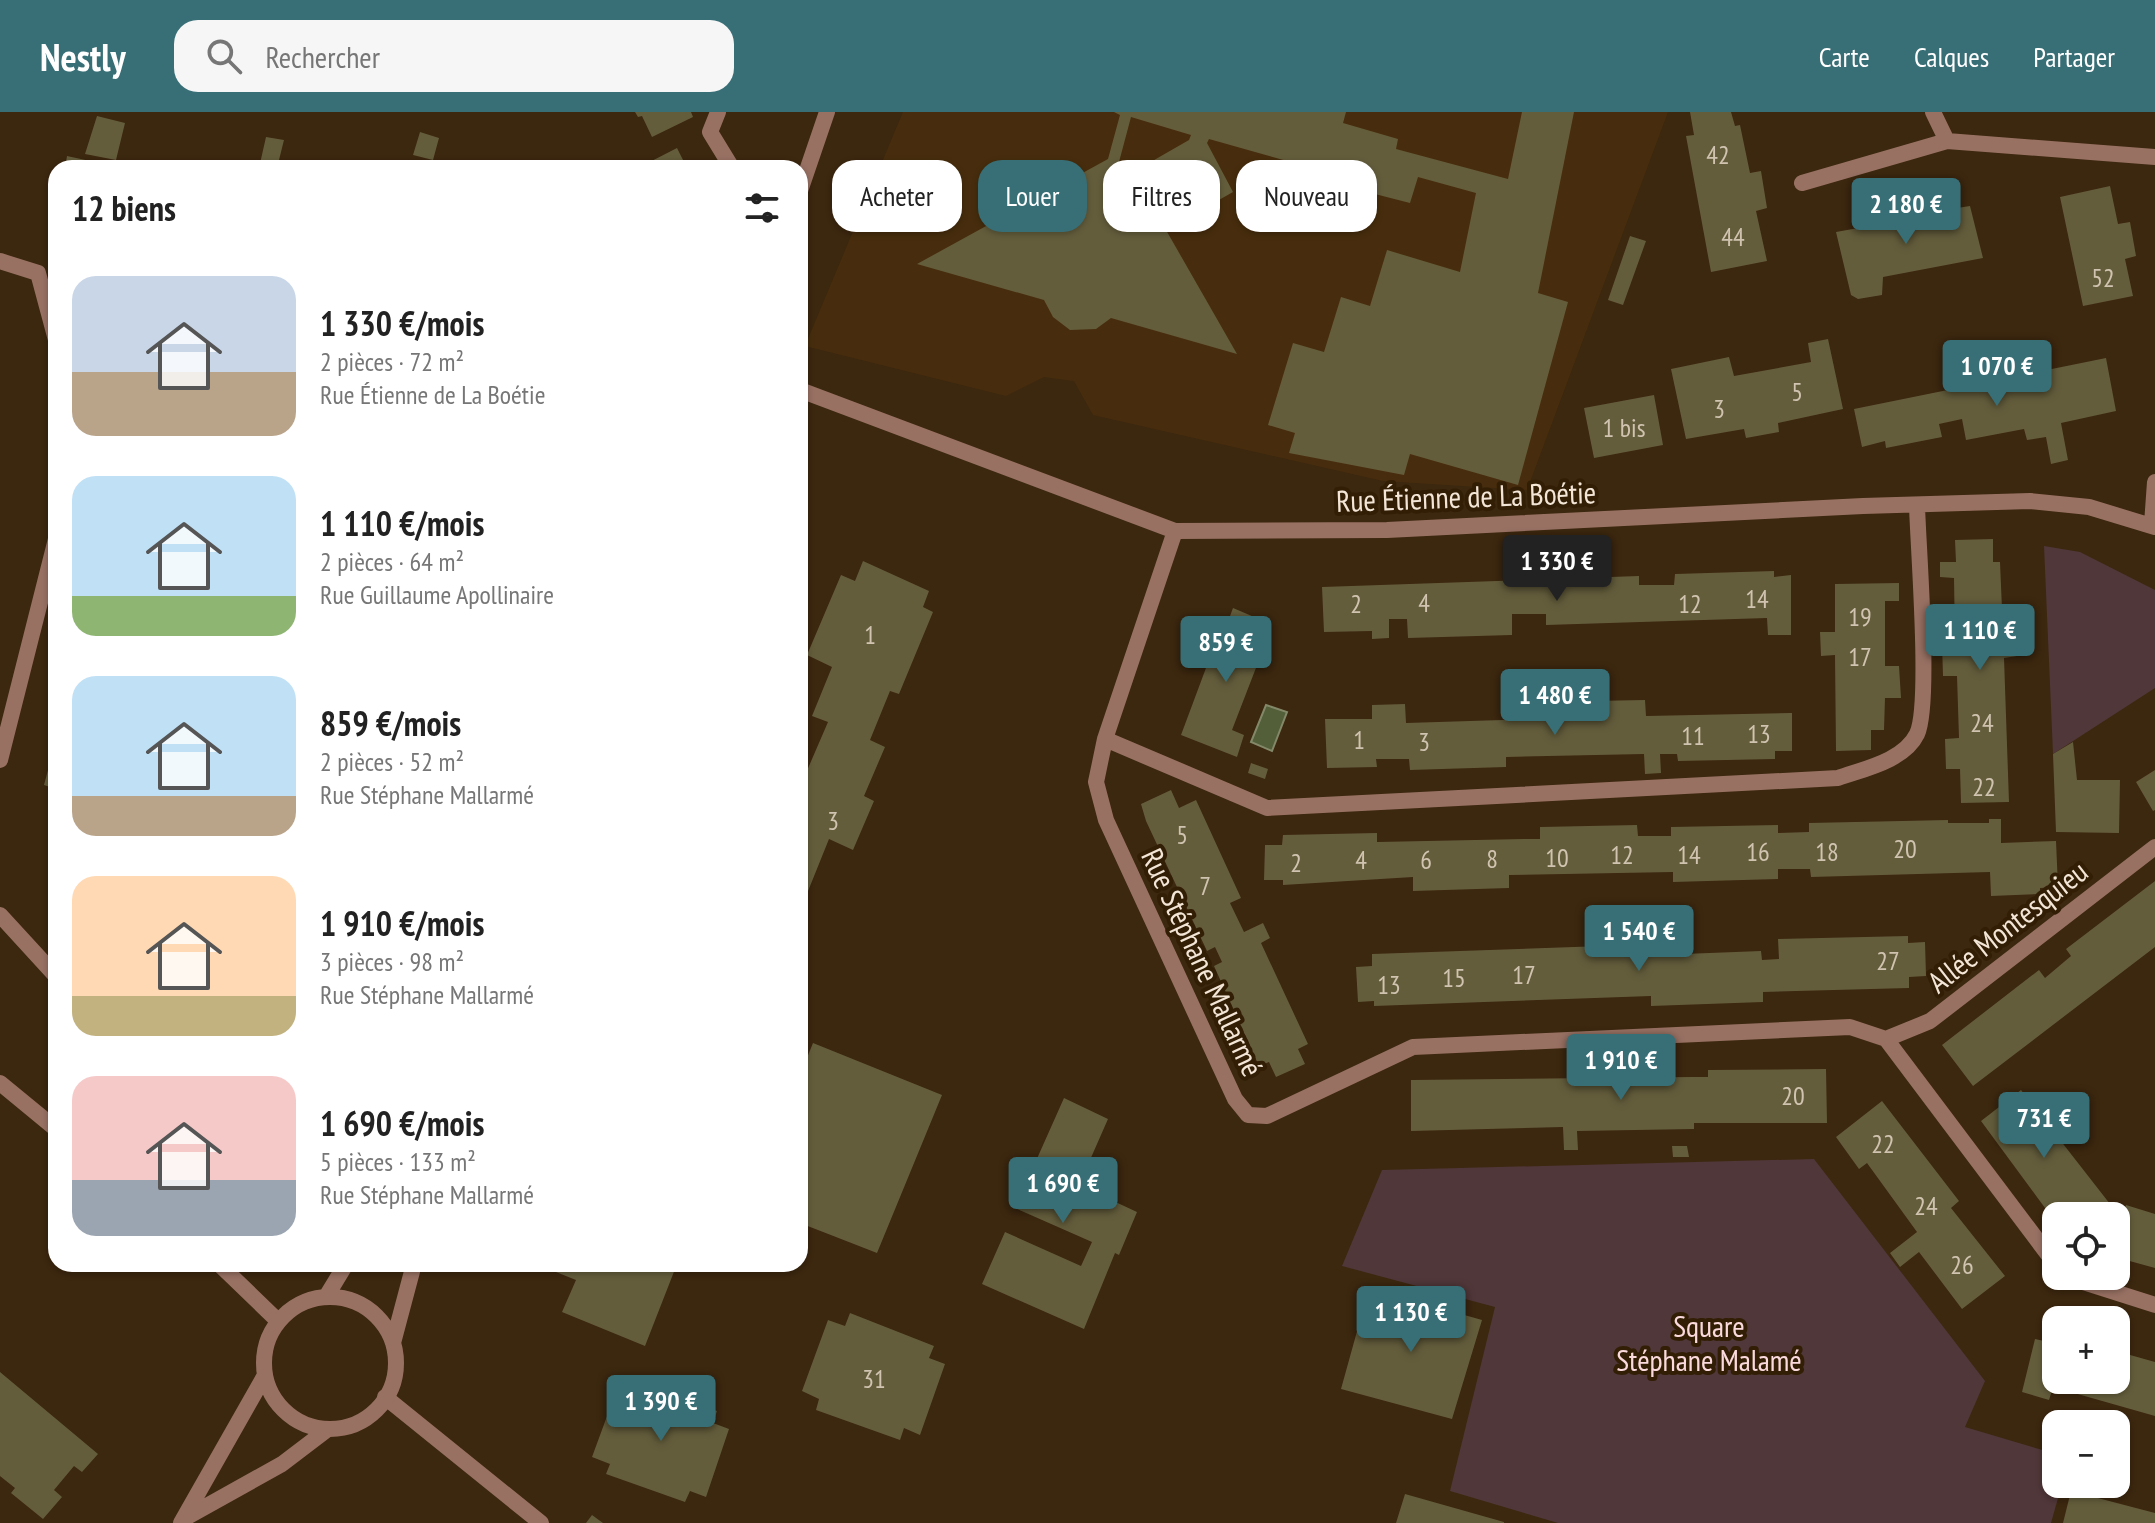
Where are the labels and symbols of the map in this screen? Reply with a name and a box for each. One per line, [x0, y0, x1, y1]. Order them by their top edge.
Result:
house number: 42 [1706, 138, 1730, 171]
pin: 2 180 € [1832, 178, 1980, 246]
house number: 44 [1721, 220, 1745, 253]
house number: 52 [2091, 261, 2115, 294]
pin: 1 070 € [1923, 340, 2071, 408]
house number: 5 [1791, 375, 1803, 408]
house number: 3 [1713, 392, 1725, 425]
house number: 1 bis [1603, 411, 1645, 444]
street label: Rue Étienne de La Boétie [1335, 472, 1597, 520]
pin: 1 330 € [1483, 535, 1631, 603]
house number: 14 [1745, 582, 1769, 615]
house number: 4 [1418, 586, 1430, 619]
house number: 2 [1350, 587, 1362, 620]
house number: 12 [1678, 587, 1702, 620]
house number: 19 [1848, 600, 1872, 633]
pin: 1 110 € [1906, 604, 2054, 672]
pin: 859 € [1170, 616, 1282, 684]
house number: 1 [864, 618, 876, 651]
house number: 17 [1848, 640, 1872, 673]
pin: 1 480 € [1481, 669, 1629, 737]
house number: 24 [1970, 706, 1994, 739]
house number: 13 [1747, 717, 1771, 750]
house number: 11 [1681, 719, 1705, 752]
house number: 1 [1353, 723, 1365, 756]
house number: 3 [1418, 725, 1430, 758]
house number: 22 [1972, 770, 1996, 803]
house number: 3 [827, 804, 839, 837]
house number: 5 [1176, 818, 1188, 851]
house number: 20 [1893, 832, 1917, 865]
house number: 16 [1746, 835, 1770, 868]
house number: 18 [1815, 835, 1839, 868]
house number: 12 [1610, 838, 1634, 871]
house number: 14 [1677, 838, 1701, 871]
house number: 10 [1545, 841, 1569, 874]
street label: Rue Stéphane Mallarmé [1133, 842, 1273, 1082]
house number: 8 [1486, 842, 1498, 875]
house number: 4 [1355, 843, 1367, 876]
house number: 6 [1420, 843, 1432, 876]
house number: 2 [1290, 846, 1302, 879]
street label: Allée Montesquieu [1919, 851, 2095, 1001]
house number: 7 [1199, 869, 1211, 902]
pin: 1 540 € [1565, 905, 1713, 973]
house number: 27 [1876, 944, 1900, 977]
house number: 17 [1512, 958, 1536, 991]
house number: 15 [1442, 961, 1466, 994]
house number: 13 [1377, 968, 1401, 1001]
pin: 1 910 € [1547, 1034, 1695, 1102]
house number: 20 [1781, 1079, 1805, 1112]
pin: 731 € [1988, 1092, 2100, 1160]
house number: 22 [1871, 1127, 1895, 1160]
pin: 1 690 € [989, 1157, 1137, 1225]
house number: 24 [1914, 1189, 1938, 1222]
house number: 26 [1950, 1248, 1974, 1281]
pin: 1 130 € [1337, 1286, 1485, 1354]
park label: Square Stéphane Malamé [1616, 1306, 1802, 1379]
house number: 31 [862, 1362, 886, 1395]
pin: 1 390 € [587, 1375, 735, 1443]

